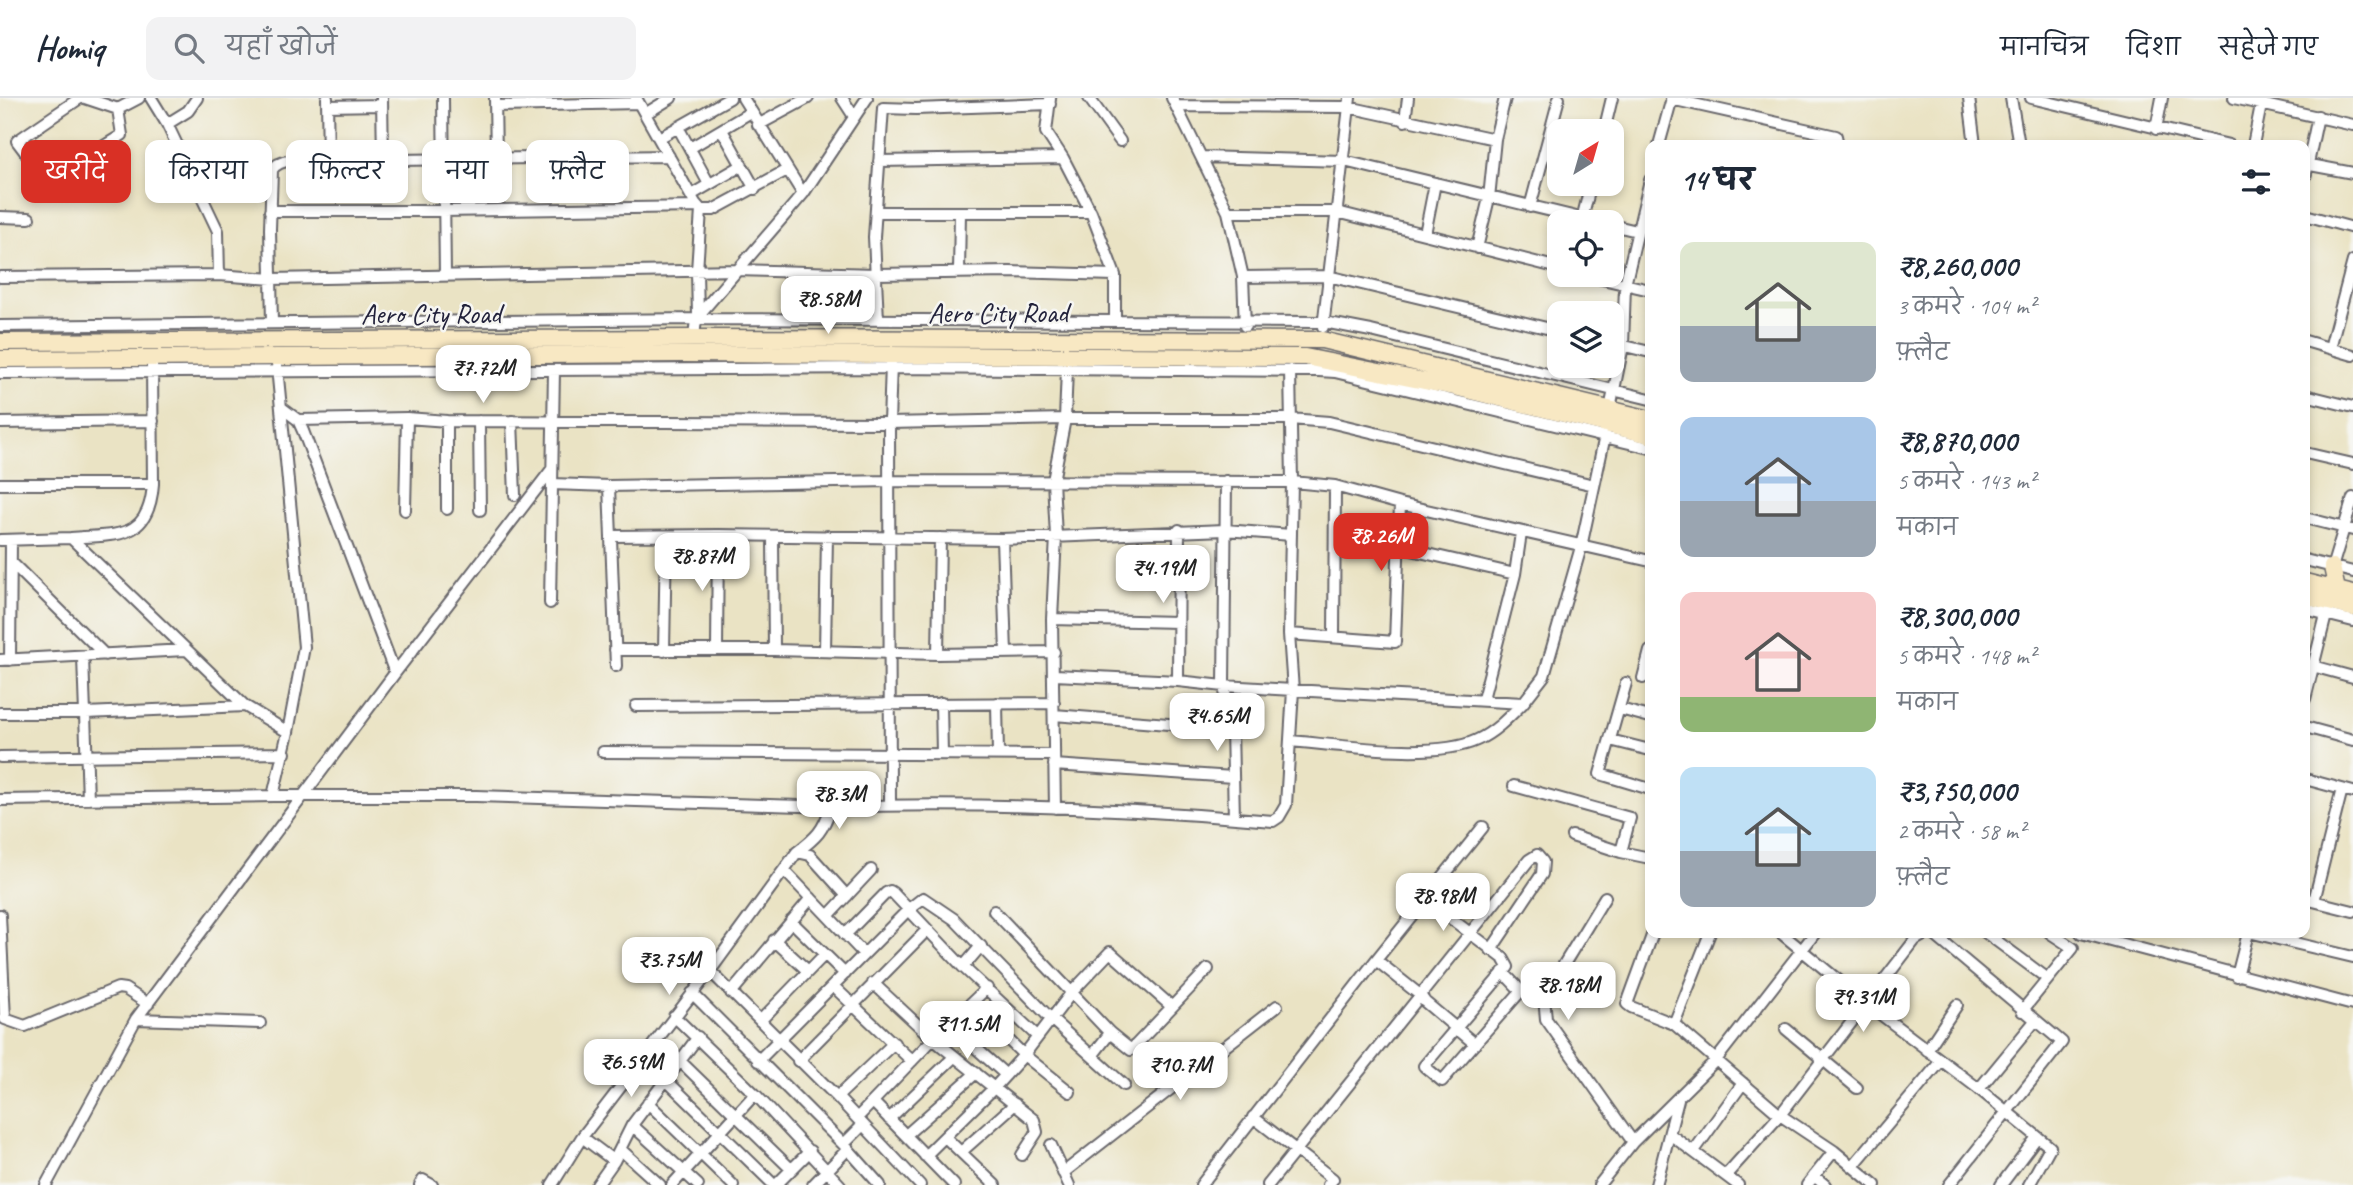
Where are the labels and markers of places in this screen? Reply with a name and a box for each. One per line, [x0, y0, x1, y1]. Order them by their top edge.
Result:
pin: ₹8.58M [771, 276, 885, 336]
pin: ₹7.72M [426, 345, 540, 405]
pin: ₹8.26M [1324, 514, 1438, 573]
pin: ₹8.87M [645, 533, 759, 593]
pin: ₹4.19M [1106, 546, 1220, 605]
pin: ₹4.65M [1160, 694, 1274, 753]
pin: ₹8.3M [790, 772, 888, 831]
pin: ₹8.98M [1386, 874, 1500, 933]
pin: ₹3.75M [612, 937, 726, 997]
pin: ₹8.18M [1511, 962, 1625, 1022]
pin: ₹9.31M [1806, 974, 1920, 1034]
pin: ₹11.5M [910, 1002, 1024, 1061]
pin: ₹6.59M [574, 1040, 688, 1099]
pin: ₹10.7M [1123, 1042, 1237, 1102]

